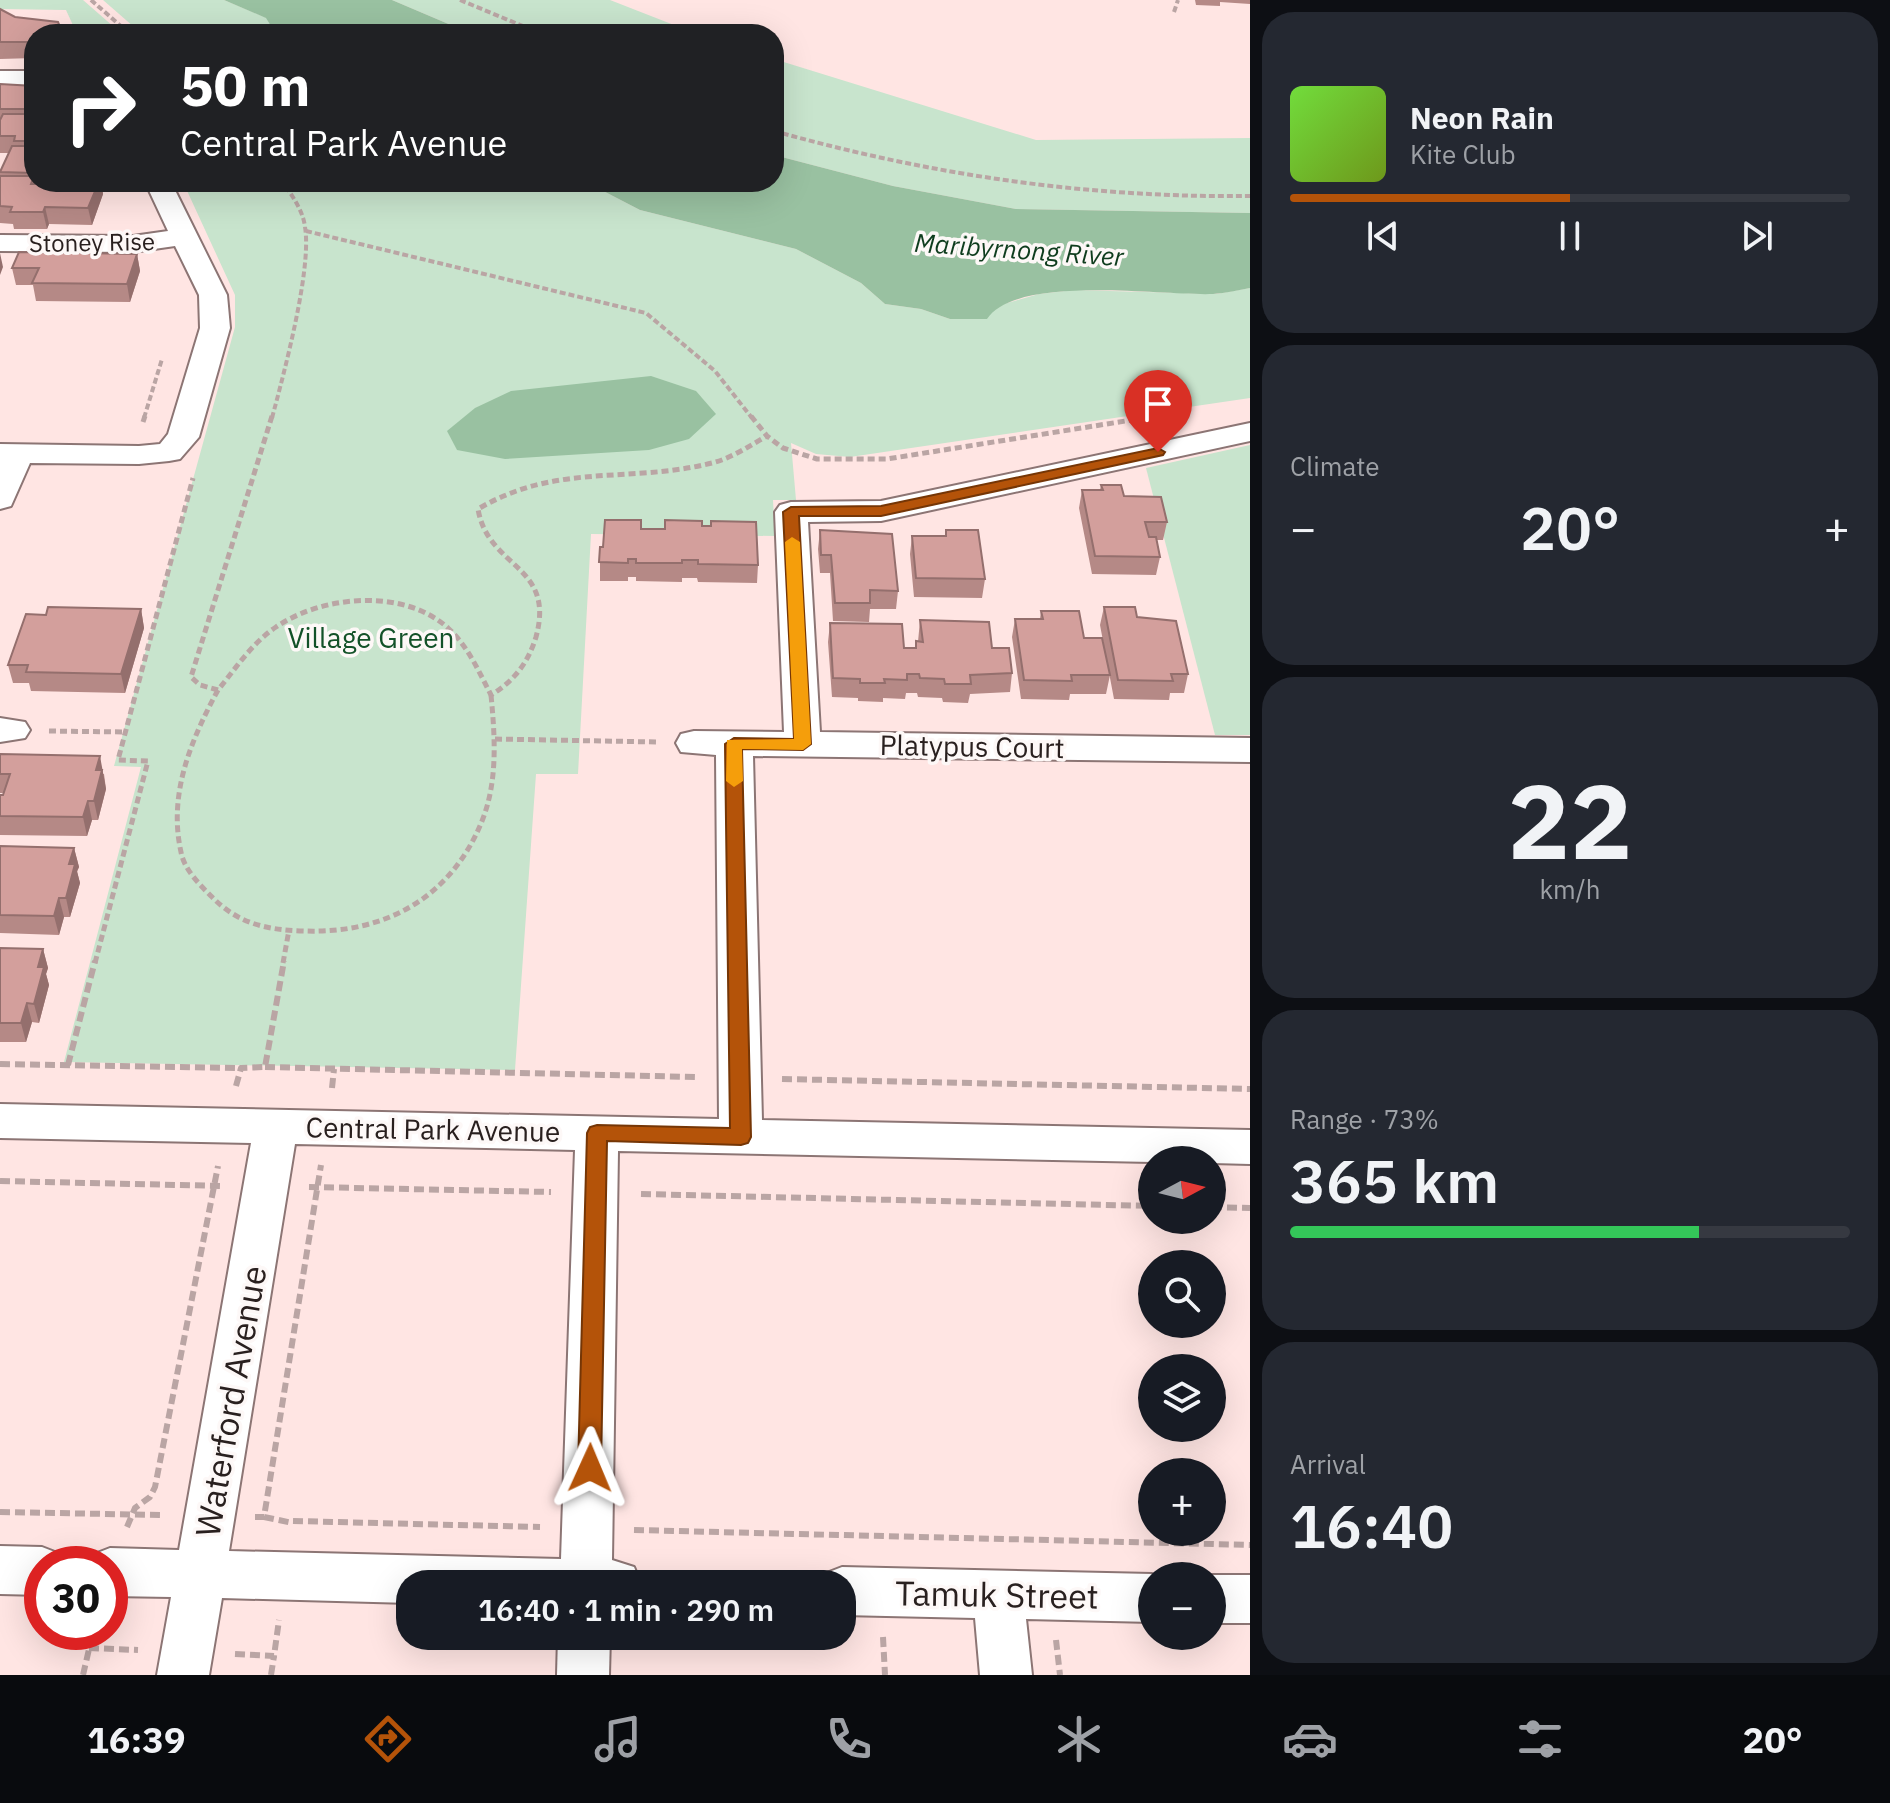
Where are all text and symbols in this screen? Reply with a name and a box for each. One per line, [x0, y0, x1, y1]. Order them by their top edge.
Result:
text: 50 m [180, 49, 310, 121]
icon: right [48, 56, 152, 160]
text: Neon Rain [1410, 98, 1554, 137]
text: Central Park Avenue [180, 119, 507, 166]
text: Kite Club [1410, 137, 1515, 171]
icon: previous [1361, 214, 1405, 258]
icon: pause [1548, 214, 1592, 258]
icon: next [1735, 214, 1779, 258]
street label: Stoney Rise [29, 225, 155, 259]
water label: Maribyrnong River [913, 225, 1126, 273]
pin [1124, 370, 1192, 452]
icon: arrive [1136, 382, 1180, 426]
text: Climate [1290, 449, 1380, 483]
text: 20° [1520, 488, 1620, 567]
text: − [1290, 499, 1316, 556]
text: + [1824, 499, 1850, 556]
park label: Village Green [288, 619, 454, 656]
street label: Platypus Court [879, 726, 1065, 766]
text: 22 [1508, 752, 1632, 888]
text: km/h [1539, 872, 1601, 906]
text: Range · 73% [1290, 1102, 1439, 1136]
street label: Central Park Avenue [305, 1108, 561, 1150]
text: 365 km [1290, 1141, 1499, 1220]
north arrow [1138, 1146, 1226, 1234]
map controls [1138, 1146, 1226, 1650]
button: search [1138, 1250, 1226, 1338]
street label: Waterford Avenue [184, 1262, 276, 1540]
button: layers [1138, 1354, 1226, 1442]
position arrow [548, 1426, 632, 1510]
text: Arrival [1290, 1447, 1366, 1481]
button: + [1138, 1458, 1226, 1546]
text: 16:40 [1290, 1486, 1453, 1565]
speed limit sign: 30 [24, 1546, 128, 1650]
button: − [1138, 1562, 1226, 1650]
street label: Tamuk Street [895, 1570, 1099, 1618]
text: 16:40 · 1 min · 290 m [478, 1590, 774, 1629]
icon: directions [360, 1711, 416, 1767]
icon: music [590, 1711, 646, 1767]
icon: phone [821, 1711, 877, 1767]
icon: climate [1051, 1711, 1107, 1767]
icon: car [1282, 1711, 1338, 1767]
icon: filters [1512, 1711, 1568, 1767]
text: 16:39 [87, 1716, 186, 1763]
text: 20° [1743, 1716, 1803, 1763]

